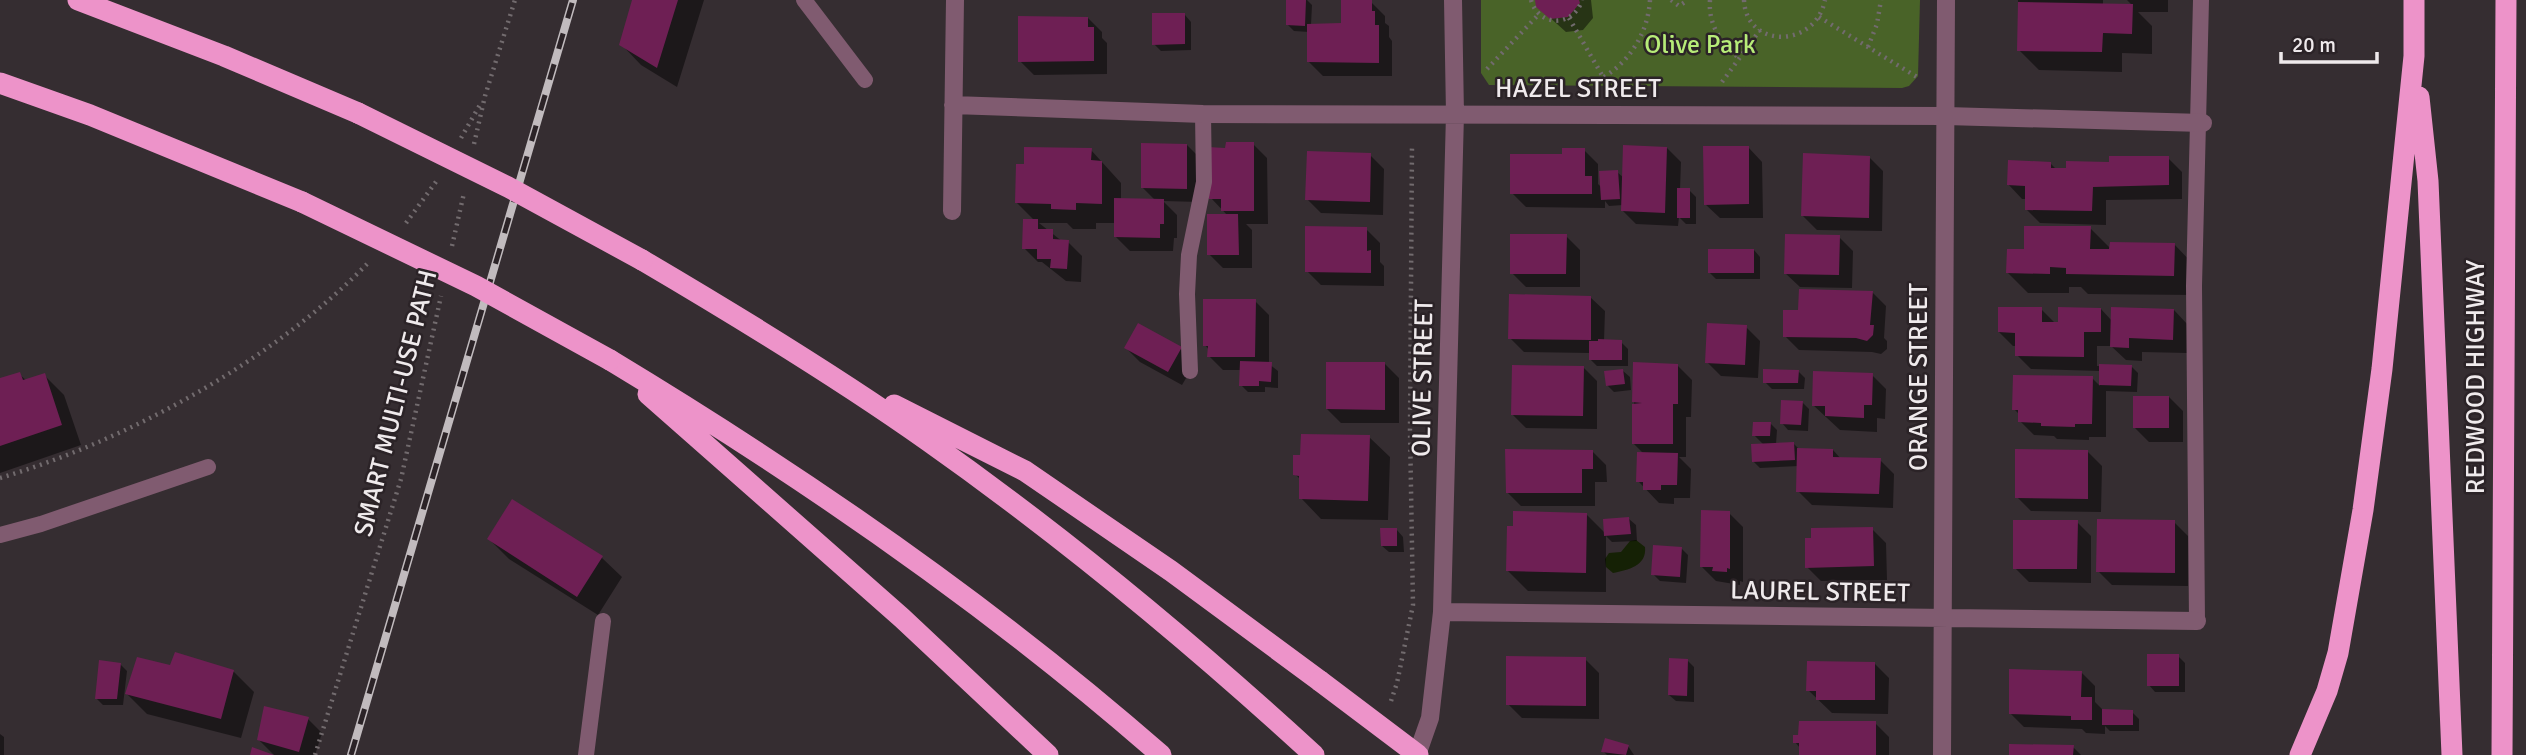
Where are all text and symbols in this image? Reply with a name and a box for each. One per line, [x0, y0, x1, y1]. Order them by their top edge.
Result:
scale bar [2281, 21, 2377, 65]
park label: Olive Park [1644, 29, 1756, 61]
text: 20 m [2292, 32, 2336, 58]
street label: HAZEL STREET [1495, 73, 1661, 105]
street label: REDWOOD HIGHWAY [2460, 260, 2492, 494]
street label: SMART MULTI-USE PATH [347, 267, 445, 540]
street label: ORANGE STREET [1903, 283, 1935, 471]
street label: OLIVE STREET [1406, 299, 1440, 457]
street label: LAUREL STREET [1730, 574, 1910, 610]

